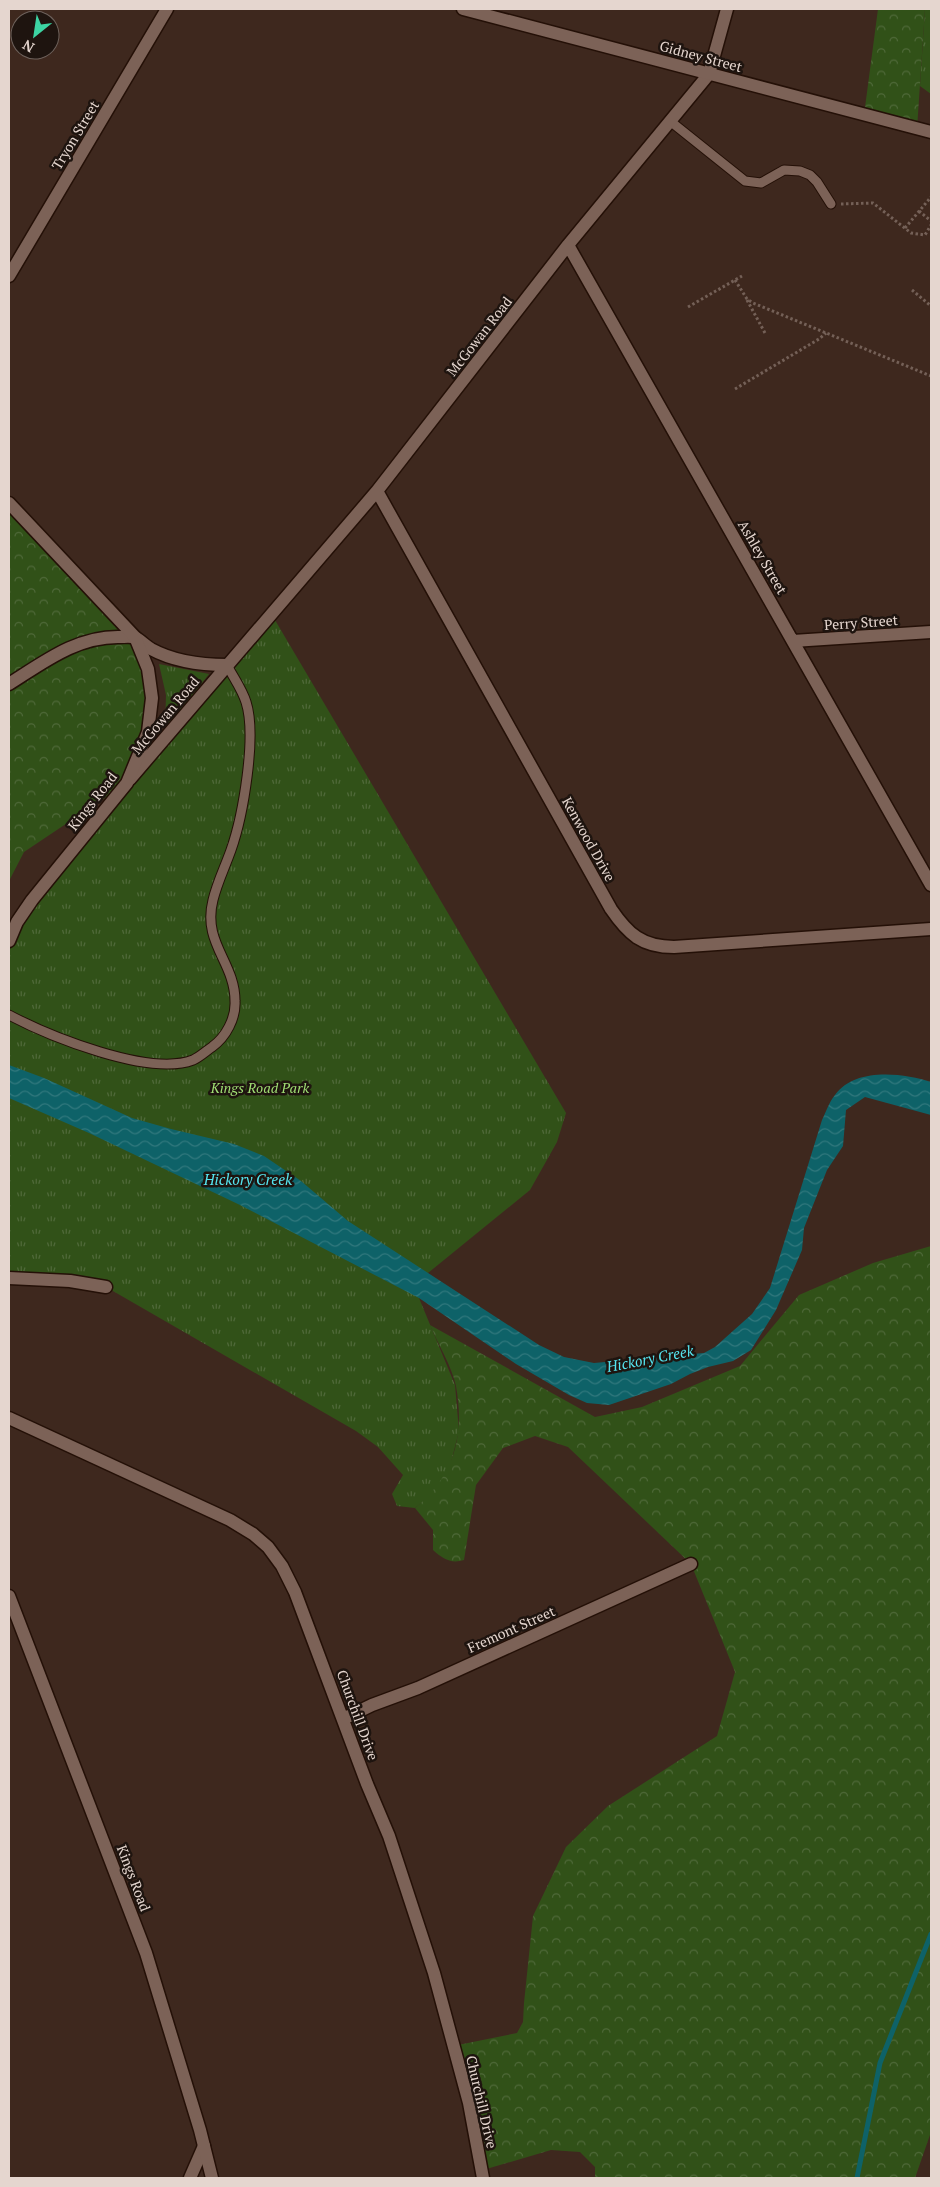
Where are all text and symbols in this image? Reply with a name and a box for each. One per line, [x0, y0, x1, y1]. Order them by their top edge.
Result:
north arrow [10, 10, 60, 60]
text: N [19, 36, 38, 58]
street label: Gidney Street [658, 36, 745, 76]
street label: Tryon Street [47, 96, 104, 173]
street label: McGowan Road [442, 292, 516, 380]
street label: Ashley Street [734, 516, 792, 598]
street label: Perry Street [824, 610, 899, 634]
street label: McGowan Road [127, 672, 203, 758]
street label: Kings Road [63, 768, 121, 834]
street label: Kenwood Drive [558, 793, 620, 885]
park label: Kings Road Park [210, 1078, 309, 1097]
water label: Hickory Creek [203, 1169, 293, 1189]
water label: Hickory Creek [604, 1340, 696, 1376]
street label: Fremont Street [464, 1601, 559, 1657]
street label: Churchill Drive [333, 1667, 383, 1763]
street label: Kings Road [113, 1842, 155, 1914]
street label: Churchill Drive [462, 2054, 502, 2150]

